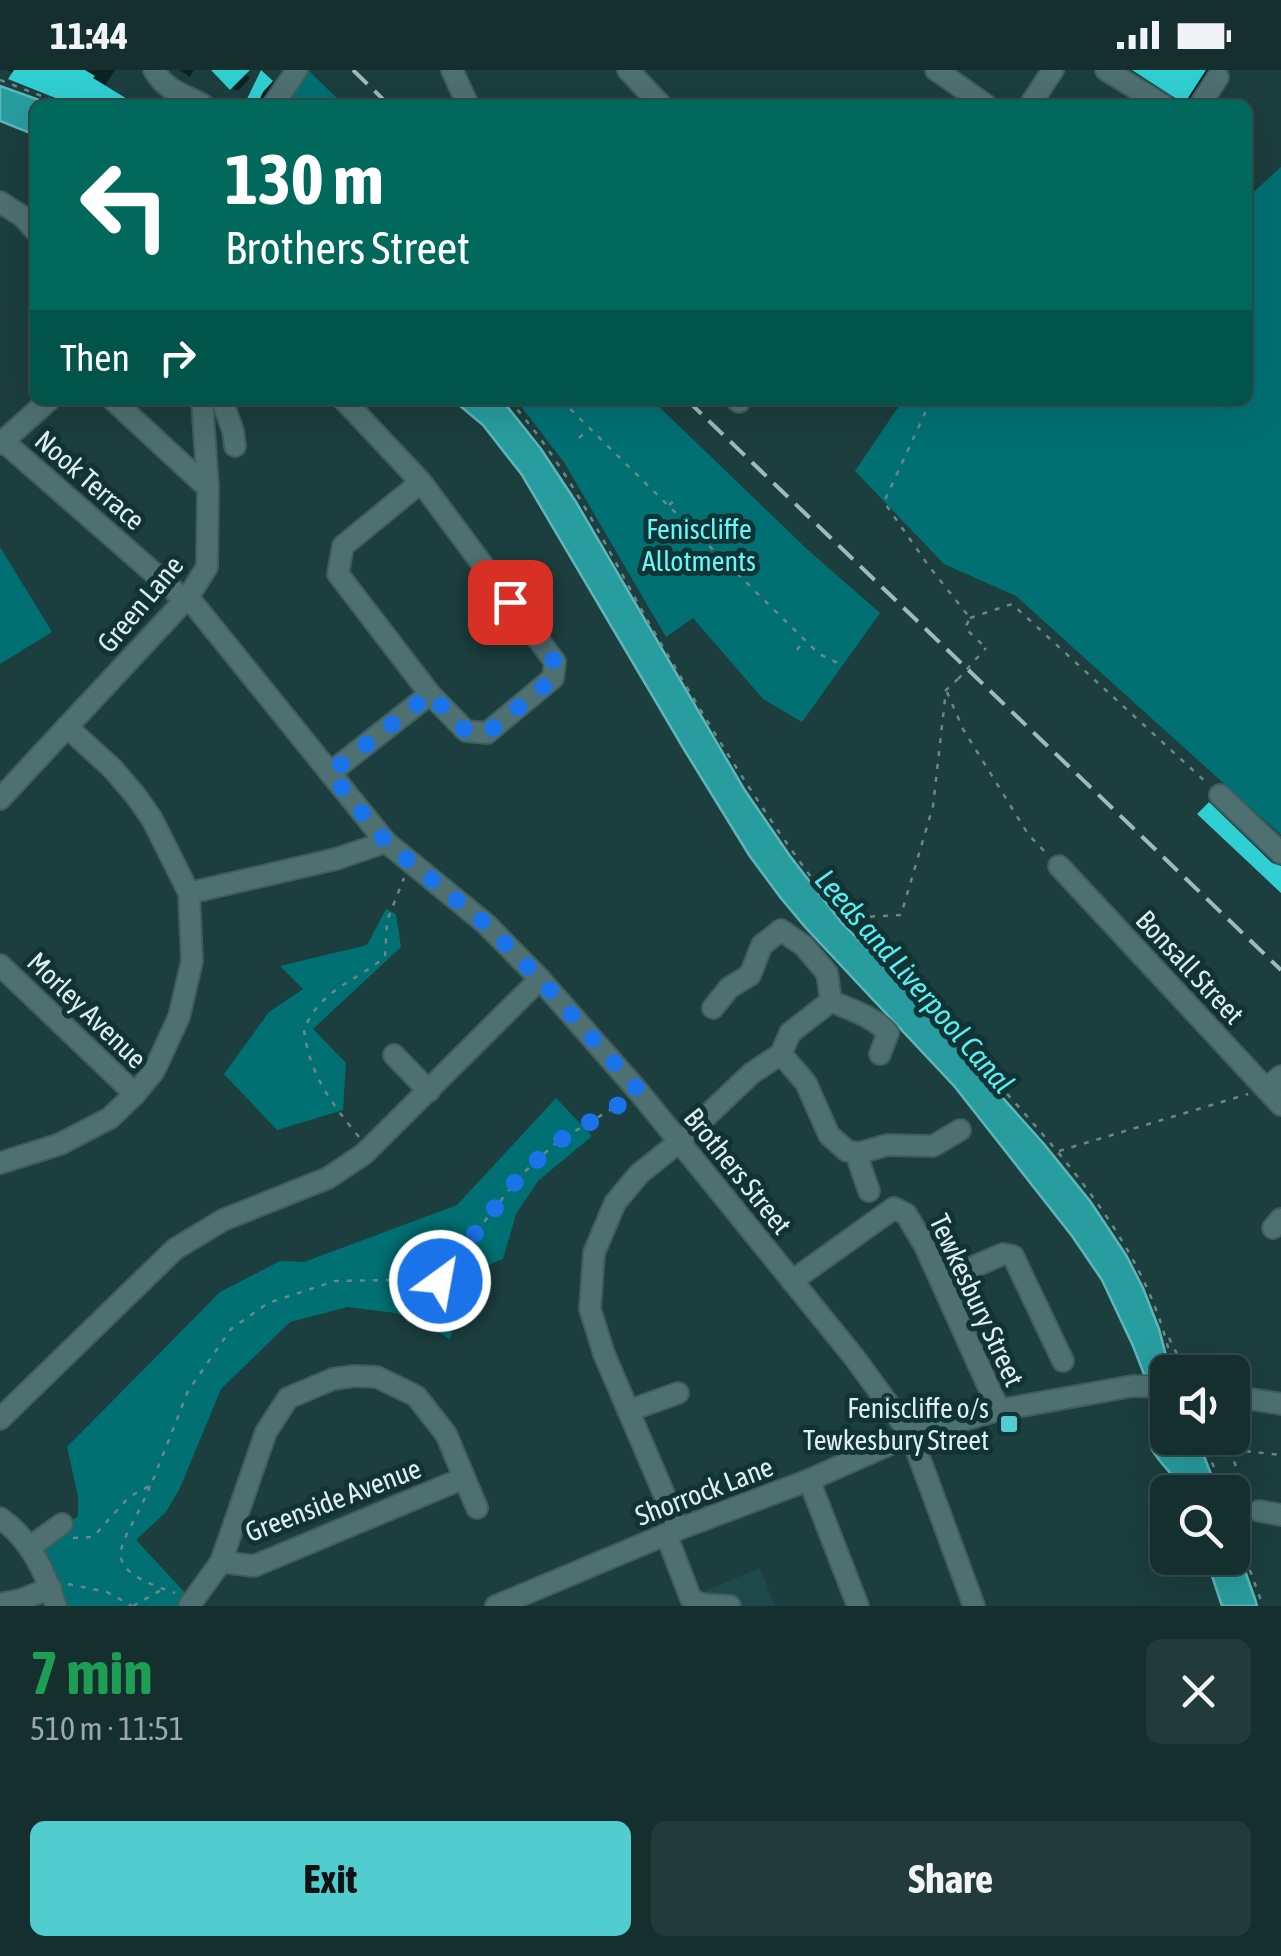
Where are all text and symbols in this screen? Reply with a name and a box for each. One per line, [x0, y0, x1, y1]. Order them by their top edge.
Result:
text: 11:44 [50, 14, 128, 57]
text: 130 m [225, 139, 384, 219]
icon: left [60, 140, 190, 270]
text: Brothers Street [225, 222, 470, 274]
icon: right [150, 330, 205, 385]
text: Then [60, 336, 130, 379]
street label: Nook Terrace [29, 424, 151, 536]
park label: Feniscliffe Allotments [642, 513, 756, 577]
street label: Green Lane [90, 549, 190, 659]
pin [468, 560, 553, 645]
icon: arrive [483, 575, 538, 630]
water label: Leeds and Liverpool Canal [809, 862, 1021, 1100]
street label: Bonsall Street [1130, 904, 1250, 1030]
street label: Morley Avenue [21, 945, 153, 1075]
street label: Brothers Street [678, 1102, 798, 1240]
street label: Tewkesbury Street [923, 1209, 1031, 1391]
position arrow [388, 1229, 492, 1333]
map controls [1150, 1355, 1250, 1575]
button: sound [1150, 1355, 1250, 1455]
place label: Feniscliffe o/s Tewkesbury Street [803, 1392, 989, 1456]
marker: Feniscliffe o/s Tewkesbury Street [998, 1413, 1020, 1435]
street label: Shorrock Lane [631, 1450, 777, 1532]
street label: Greenside Avenue [241, 1452, 425, 1548]
button: search [1150, 1475, 1250, 1575]
text: 7 min [30, 1638, 153, 1707]
button: close [1146, 1639, 1251, 1744]
text: 510 m · 11:51 [30, 1710, 184, 1747]
button: Exit [30, 1821, 631, 1936]
button: Share [651, 1821, 1251, 1936]

